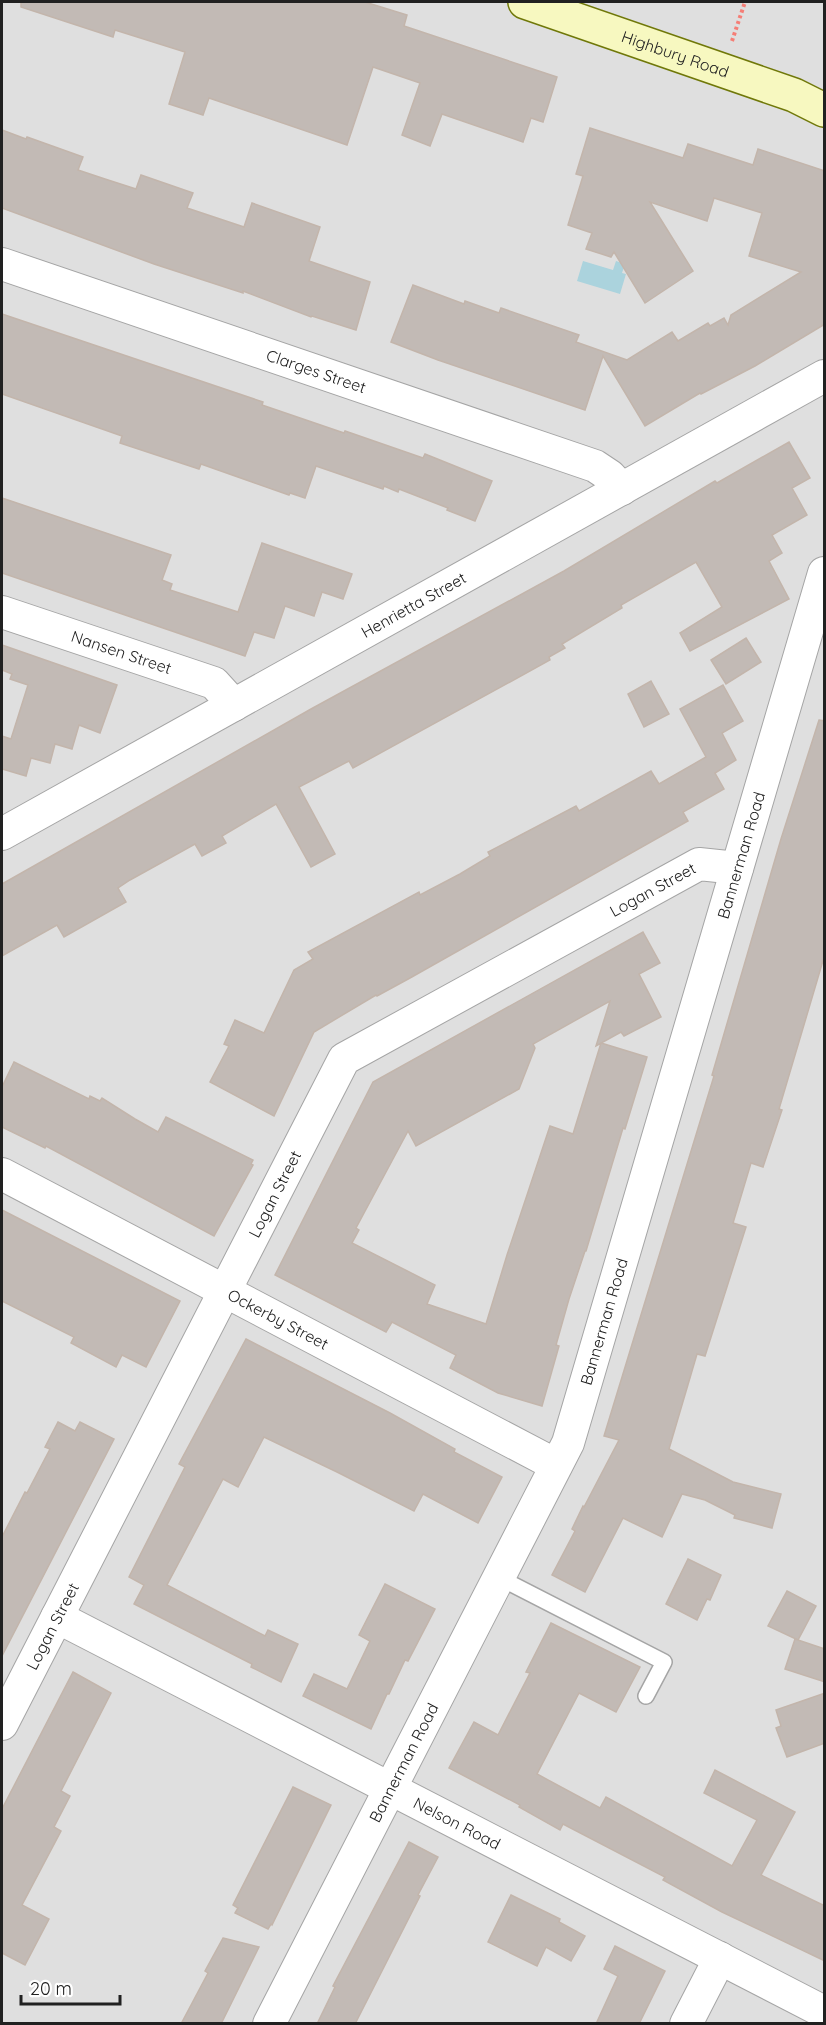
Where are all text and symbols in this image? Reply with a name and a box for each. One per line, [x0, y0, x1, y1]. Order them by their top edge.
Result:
street label: Highbury Road [619, 26, 732, 82]
street label: Clarges Street [264, 345, 369, 397]
street label: Henrietta Street [357, 567, 470, 642]
street label: Nansen Street [69, 626, 174, 678]
street label: Bannerman Road [713, 789, 769, 921]
street label: Logan Street [606, 858, 699, 921]
street label: Logan Street [244, 1147, 305, 1241]
street label: Bannerman Road [576, 1256, 632, 1387]
street label: Ockerby Street [224, 1284, 332, 1354]
street label: Logan Street [22, 1579, 83, 1673]
street label: Bannerman Road [365, 1700, 443, 1826]
street label: Nelson Road [410, 1792, 504, 1854]
scale bar [21, 1968, 120, 2006]
text: 20 m [30, 1977, 72, 2000]

